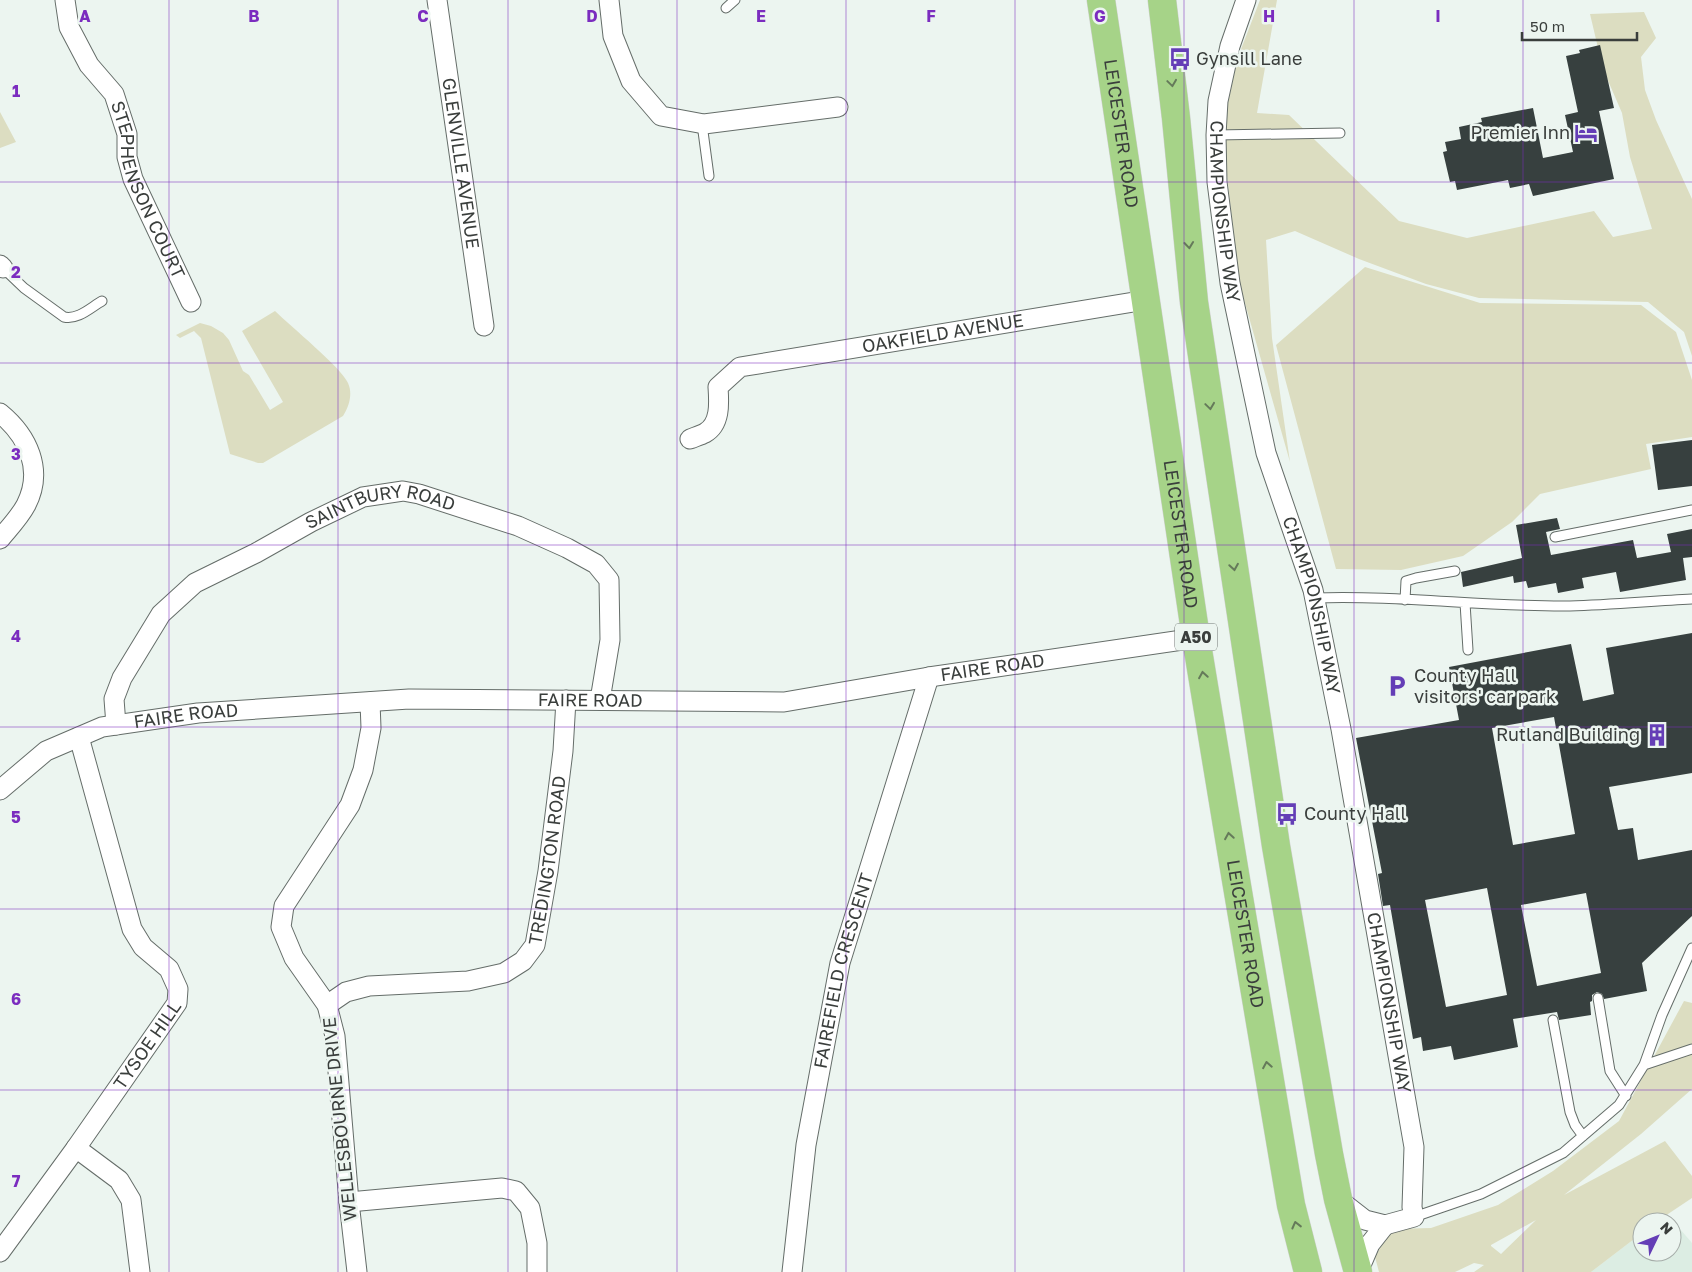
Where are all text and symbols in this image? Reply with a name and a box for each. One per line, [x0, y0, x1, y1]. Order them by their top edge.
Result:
text: A [79, 6, 91, 26]
text: B [248, 6, 260, 26]
text: C [417, 6, 429, 26]
text: D [586, 6, 598, 26]
text: E [756, 6, 766, 26]
text: F [926, 6, 936, 26]
text: G [1094, 6, 1106, 26]
text: H [1263, 6, 1275, 26]
text: I [1435, 6, 1441, 26]
scale bar [1522, 10, 1637, 42]
text: 50 m [1530, 17, 1565, 35]
bus stop icon: Gynsill Lane [1167, 46, 1193, 72]
place label: Gynsill Lane [1196, 47, 1302, 69]
street label: LEICESTER ROAD [1100, 57, 1144, 209]
street label: GLENVILLE AVENUE [438, 76, 485, 250]
one-way arrow [1166, 79, 1177, 87]
text: 1 [12, 81, 20, 101]
street label: STEPHENSON COURT [107, 98, 190, 282]
street label: CHAMPIONSHIP WAY [1206, 120, 1246, 305]
hotel icon: Premier Inn [1573, 120, 1599, 146]
place label: Premier Inn [1470, 121, 1570, 143]
one-way arrow [1183, 241, 1194, 249]
text: 2 [11, 262, 21, 282]
street label: OAKFIELD AVENUE [860, 308, 1025, 357]
one-way arrow [1204, 401, 1214, 410]
text: 3 [11, 444, 21, 464]
street label: LEICESTER ROAD [1160, 458, 1203, 610]
street label: SAINTBURY ROAD [301, 479, 458, 533]
street label: CHAMPIONSHIP WAY [1279, 513, 1346, 696]
one-way arrow [1228, 562, 1238, 571]
road number: A50 [1175, 624, 1217, 650]
text: 4 [11, 626, 21, 646]
street label: FAIRE ROAD [939, 648, 1046, 685]
place label: County Hall visitors' car park [1414, 664, 1556, 707]
one-way arrow [1198, 671, 1208, 680]
parking icon: County Hall visitors' car park [1384, 673, 1410, 699]
street label: FAIRE ROAD [538, 688, 643, 711]
street label: FAIRE ROAD [132, 698, 239, 732]
building icon: Rutland Building [1644, 722, 1670, 748]
place label: Rutland Building [1496, 723, 1640, 745]
street label: TREDINGTON ROAD [523, 774, 570, 946]
bus stop icon: County Hall [1274, 801, 1300, 827]
place label: County Hall [1304, 802, 1407, 824]
text: 5 [11, 807, 21, 827]
one-way arrow [1224, 831, 1234, 840]
street label: LEICESTER ROAD [1223, 858, 1269, 1010]
street label: FAIREFIELD CRESCENT [809, 870, 877, 1070]
street label: CHAMPIONSHIP WAY [1363, 910, 1416, 1095]
text: 6 [11, 989, 21, 1009]
street label: TYSOE HILL [108, 996, 185, 1093]
street label: WELLESBOURNE DRIVE [317, 1016, 361, 1222]
one-way arrow [1263, 1060, 1273, 1069]
text: 7 [12, 1171, 21, 1191]
north arrow [1632, 1212, 1682, 1262]
text: N [1657, 1218, 1677, 1237]
one-way arrow [1291, 1220, 1302, 1229]

